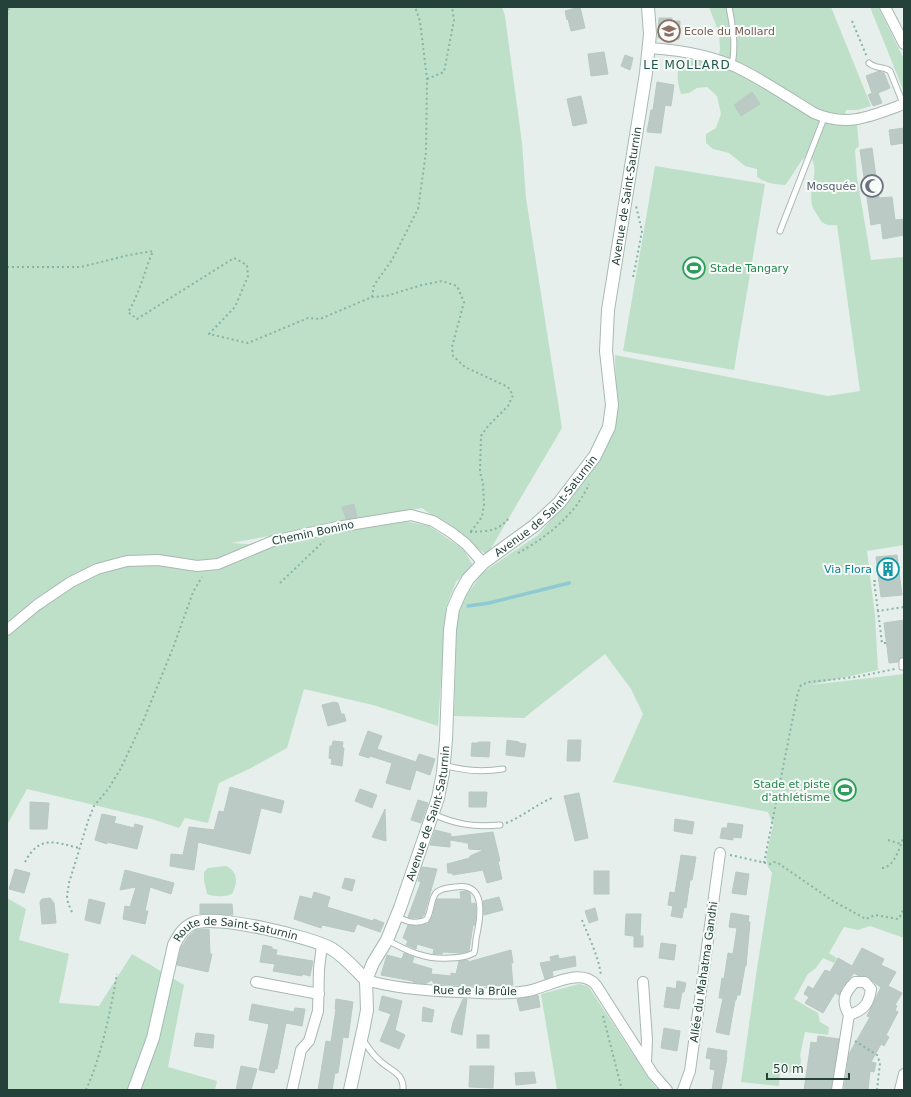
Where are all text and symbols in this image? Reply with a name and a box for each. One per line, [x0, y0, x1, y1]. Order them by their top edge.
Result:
school or university icon: Ecole du Mollard [656, 18, 682, 44]
place label: Ecole du Mollard [684, 25, 775, 38]
district label: LE MOLLARD [643, 58, 731, 72]
street label: Avenue de Saint-Saturnin [609, 126, 644, 266]
mosque icon: Mosquée [859, 173, 885, 199]
place label: Mosquée [807, 180, 856, 193]
sports icon: Stade Tangary [681, 255, 707, 281]
place label: Stade Tangary [710, 262, 789, 275]
street label: Avenue de Saint-Saturnin [492, 452, 600, 559]
street label: Chemin Bonino [271, 518, 356, 548]
building icon: Via Flora [875, 556, 901, 582]
place label: Via Flora [824, 563, 872, 576]
street label: Avenue de Saint-Saturnin [403, 745, 452, 882]
sports icon: Stade et piste d'athlétisme [832, 777, 858, 803]
place label: Stade et piste d'athlétisme [753, 778, 830, 804]
street label: Allée du Mahatma Gandhi [688, 901, 720, 1043]
text: Route de Saint-Saturnin [171, 914, 299, 944]
street label: Route de Saint-Saturnin [172, 932, 304, 952]
street label: Rue de la Brûle [433, 984, 517, 998]
scale bar [767, 1055, 849, 1081]
text: 50 m [773, 1062, 804, 1076]

